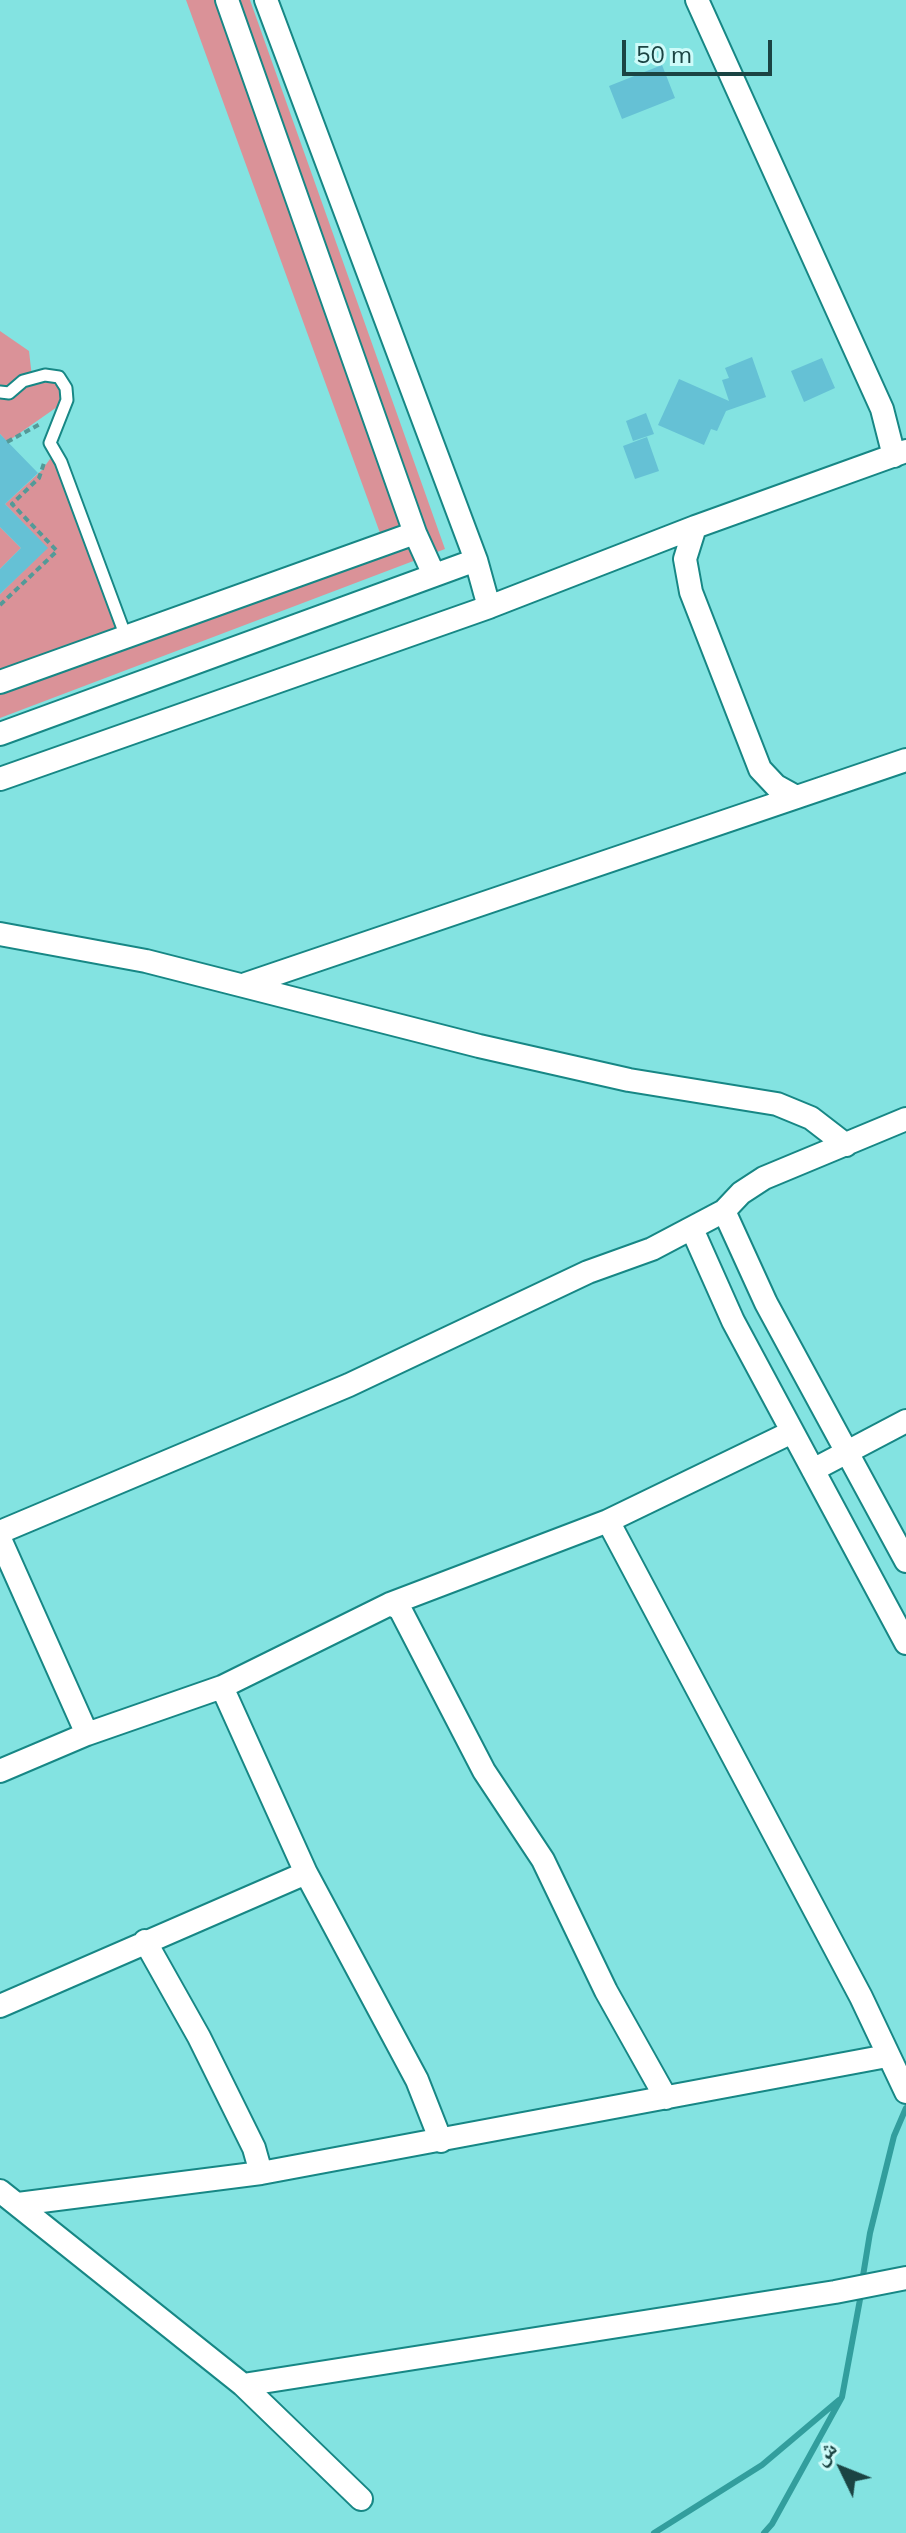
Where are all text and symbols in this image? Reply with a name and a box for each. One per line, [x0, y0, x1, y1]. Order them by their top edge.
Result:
scale bar [626, 24, 776, 74]
text: 50 m [636, 39, 692, 69]
north arrow [802, 2429, 882, 2509]
text: ش [806, 2435, 843, 2471]

